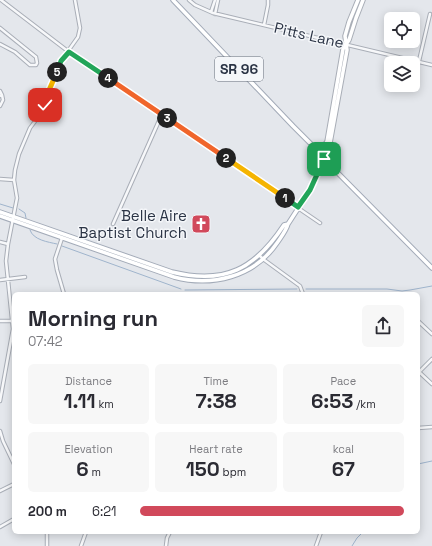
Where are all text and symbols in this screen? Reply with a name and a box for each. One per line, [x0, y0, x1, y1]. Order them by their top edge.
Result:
map controls [384, 12, 420, 92]
button: locate [384, 12, 420, 48]
street label: Pitts Lane [272, 18, 346, 52]
button: layers [384, 56, 420, 92]
road number: SR 96 [215, 57, 263, 81]
pin: 5 [47, 62, 67, 82]
text: 5 [54, 65, 60, 79]
pin: 4 [98, 68, 118, 88]
text: 4 [105, 71, 112, 85]
pin [28, 88, 62, 122]
icon: check [34, 94, 56, 116]
pin: 3 [157, 108, 177, 128]
text: 3 [164, 111, 170, 125]
pin [307, 142, 341, 176]
pin: 2 [216, 148, 236, 168]
icon: arrive [313, 148, 335, 170]
text: 2 [223, 151, 229, 165]
pin: 1 [275, 188, 295, 208]
text: 1 [283, 191, 287, 205]
place label: Belle Aire Baptist Church [79, 206, 187, 242]
church icon: Belle Aire Baptist Church [190, 213, 212, 235]
text: Morning run [28, 304, 158, 332]
button: share [362, 305, 404, 347]
text: 07:42 [28, 333, 63, 350]
text: Distance [65, 374, 112, 388]
text: Time [203, 374, 229, 388]
text: Pace [330, 374, 356, 388]
text: 1.11 [64, 388, 96, 414]
text: 7:38 [195, 388, 237, 414]
text: 6:53 [311, 388, 353, 414]
text: km [96, 397, 114, 411]
text: /km [353, 397, 376, 411]
text: Elevation [65, 442, 113, 456]
text: Heart rate [189, 442, 243, 456]
text: kcal [333, 442, 354, 456]
text: 6 [76, 456, 89, 482]
text: 150 [186, 456, 220, 482]
text: 67 [332, 456, 355, 482]
text: m [89, 465, 101, 479]
text: bpm [220, 465, 246, 479]
text: 200 m [28, 503, 67, 520]
text: 6:21 [92, 503, 117, 520]

